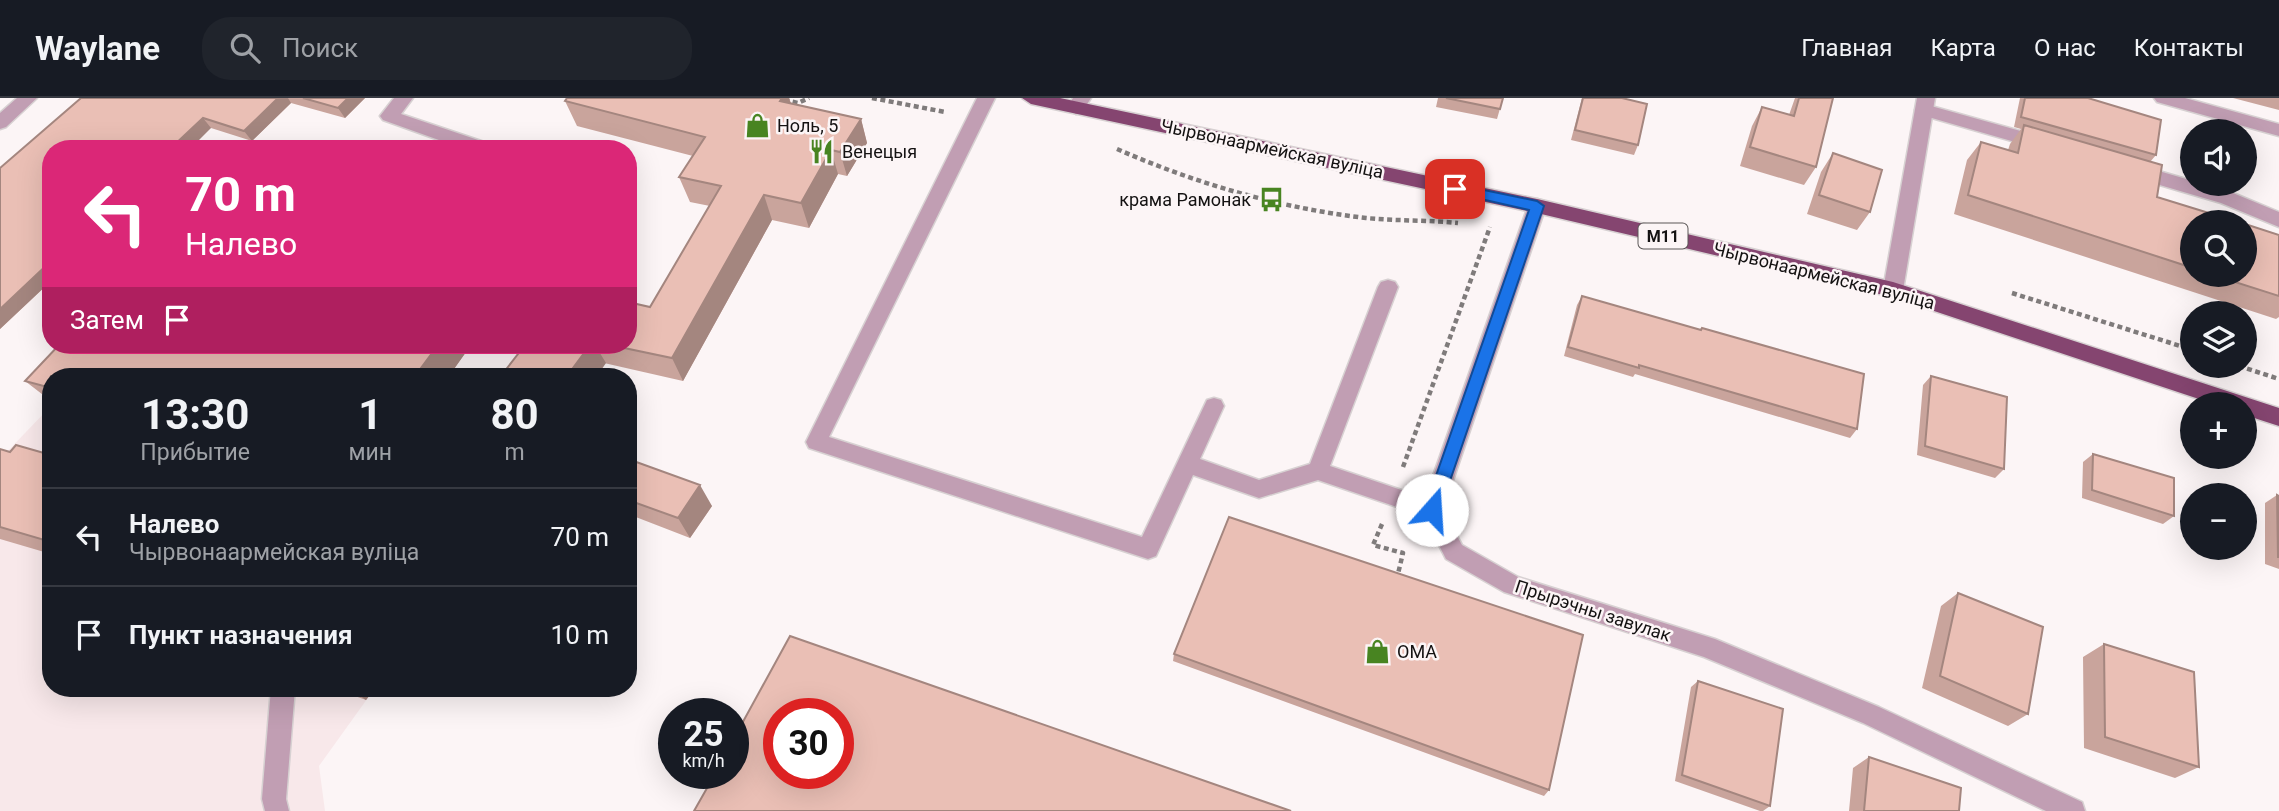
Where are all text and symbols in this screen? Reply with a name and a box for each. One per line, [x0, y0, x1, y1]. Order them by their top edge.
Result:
search box [202, 17, 692, 80]
text: Waylane [35, 29, 160, 68]
icon: search [226, 29, 264, 67]
text: Поиск [282, 33, 358, 63]
text: Главная [1801, 34, 1892, 62]
text: Карта [1930, 34, 1996, 62]
text: О нас [2034, 34, 2096, 62]
text: Контакты [2134, 34, 2244, 62]
shop icon: Ноль, 5 [743, 112, 771, 140]
place label: Ноль, 5 [777, 115, 838, 136]
street label: Чырвонаармейская вуліца [1159, 115, 1385, 182]
map controls [2180, 119, 2257, 560]
button: sound [2180, 119, 2257, 196]
restaurant icon: Венецыя [808, 138, 836, 166]
place label: Венецыя [842, 141, 917, 162]
pin [1425, 159, 1485, 219]
text: 70 m [185, 166, 296, 223]
icon: left [70, 168, 161, 259]
icon: arrive [1436, 170, 1474, 208]
bus stop icon: крама Рамонак [1257, 186, 1285, 214]
place label: крама Рамонак [1119, 189, 1251, 210]
button: search [2180, 210, 2257, 287]
road number: М11 [1638, 224, 1688, 248]
text: Налево [185, 225, 297, 263]
street label: Чырвонаармейская вуліца [1711, 238, 1937, 313]
icon: arrive [158, 301, 196, 339]
button: layers [2180, 301, 2257, 378]
text: Затем [70, 305, 144, 335]
text: 13:30 [141, 390, 249, 439]
text: 1 [358, 390, 382, 439]
text: 80 [490, 390, 539, 439]
button: + [2180, 392, 2257, 469]
text: Прибытие [140, 439, 250, 466]
text: мин [348, 439, 392, 466]
text: m [504, 439, 525, 466]
position arrow [1395, 473, 1469, 547]
button: − [2180, 483, 2257, 560]
text: Налево [129, 509, 219, 539]
icon: left [70, 518, 108, 556]
text: 70 m [551, 522, 609, 552]
text: Чырвонаармейская вуліца [129, 539, 419, 566]
street label: Прырэчны завулак [1513, 575, 1674, 646]
icon: arrive [70, 616, 108, 654]
text: Пункт назначения [129, 620, 353, 650]
text: 10 m [551, 620, 609, 650]
shop icon: ОМА [1363, 638, 1391, 666]
place label: ОМА [1397, 641, 1437, 662]
speed limit sign: 30 [763, 698, 854, 789]
text: 25 [683, 714, 724, 755]
text: km/h [682, 750, 725, 771]

